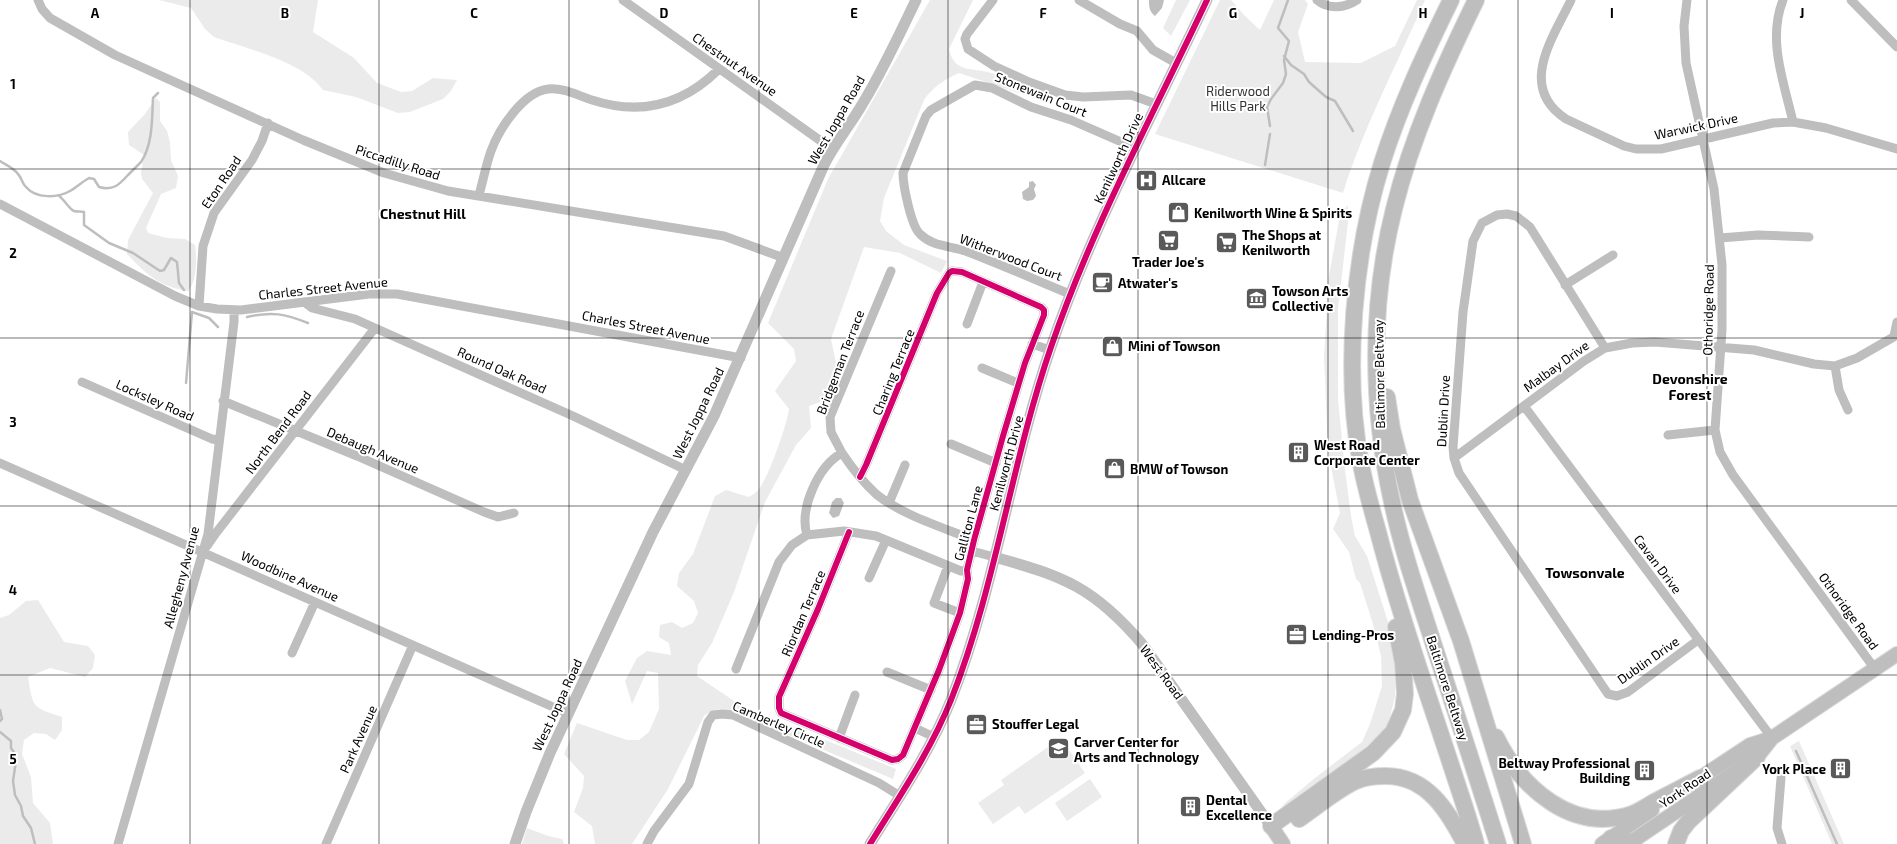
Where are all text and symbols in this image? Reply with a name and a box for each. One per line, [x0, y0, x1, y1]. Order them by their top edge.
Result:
text: A [91, 5, 100, 21]
text: B [281, 5, 289, 21]
text: C [470, 5, 478, 21]
text: D [660, 5, 669, 21]
text: E [850, 5, 858, 21]
text: F [1039, 5, 1047, 21]
text: G [1229, 5, 1237, 21]
text: H [1419, 5, 1428, 21]
text: I [1610, 5, 1614, 21]
text: J [1800, 5, 1804, 21]
street label: Chestnut Avenue [690, 29, 780, 99]
street label: Stonewain Court [993, 68, 1089, 120]
street label: West Joppa Road [804, 73, 868, 167]
text: 1 [10, 76, 16, 92]
park label: Riderwood Hills Park [1206, 83, 1270, 114]
street label: Warwick Drive [1653, 109, 1739, 143]
street label: Kenilworth Drive [1090, 110, 1146, 206]
street label: Piccadilly Road [354, 141, 442, 183]
street label: Eton Road [198, 153, 244, 211]
hospital icon: Allcare [1134, 167, 1160, 193]
place label: Allcare [1162, 172, 1206, 188]
shop icon: Kenilworth Wine & Spirits [1165, 200, 1191, 226]
district label: Chestnut Hill [380, 205, 466, 222]
place label: Kenilworth Wine & Spirits [1194, 205, 1352, 221]
supermarket icon: Trader Joe's [1155, 227, 1181, 253]
place label: The Shops at Kenilworth [1242, 227, 1322, 258]
supermarket icon: The Shops at Kenilworth [1214, 229, 1240, 255]
street label: Witherwood Court [958, 230, 1065, 284]
text: 2 [9, 245, 17, 261]
place label: Trader Joe's [1132, 254, 1204, 270]
street label: Othoridge Road [1699, 264, 1717, 356]
cafe icon: Atwater's [1090, 270, 1116, 296]
street label: Charles Street Avenue [258, 273, 388, 303]
place label: Atwater's [1118, 275, 1178, 291]
place label: Towson Arts Collective [1272, 283, 1348, 314]
museum icon: Towson Arts Collective [1244, 285, 1270, 311]
street label: Charles Street Avenue [581, 307, 711, 347]
street label: Bridgeman Terrace [813, 307, 867, 417]
street label: Baltimore Beltway [1370, 319, 1388, 429]
street label: Charing Terrace [868, 326, 918, 418]
shop icon: Mini of Towson [1099, 333, 1125, 359]
street label: Malbay Drive [1520, 337, 1592, 395]
place label: Mini of Towson [1128, 338, 1221, 354]
street label: Round Oak Road [455, 343, 549, 397]
street label: West Joppa Road [669, 364, 727, 462]
district label: Devonshire Forest [1652, 370, 1728, 403]
street label: Dublin Drive [1433, 375, 1453, 447]
street label: Locksley Road [113, 376, 197, 424]
street label: North Bend Road [242, 387, 314, 477]
street label: Kenilworth Drive [986, 413, 1026, 513]
text: 3 [9, 414, 17, 430]
street label: Debaugh Avenue [325, 423, 421, 477]
place label: West Road Corporate Center [1314, 437, 1420, 468]
building icon: West Road Corporate Center [1285, 439, 1311, 465]
shop icon: BMW of Towson [1101, 456, 1127, 482]
place label: BMW of Towson [1130, 461, 1229, 477]
street label: Galliton Lane [950, 484, 986, 562]
street label: Allegheny Avenue [160, 524, 202, 630]
street label: Cavan Drive [1631, 531, 1685, 597]
street label: Woodbine Avenue [238, 547, 342, 605]
district label: Towsonvale [1545, 564, 1625, 581]
street label: Riordan Terrace [778, 567, 828, 659]
street label: Othoridge Road [1816, 569, 1882, 653]
text: 4 [9, 582, 17, 598]
office icon: Lending-Pros [1283, 622, 1309, 648]
place label: Lending-Pros [1312, 627, 1394, 643]
street label: Dublin Drive [1614, 633, 1682, 687]
street label: Baltimore Beltway [1424, 634, 1473, 743]
street label: West Road [1137, 642, 1187, 702]
street label: West Joppa Road [529, 656, 585, 754]
street label: Camberley Circle [730, 697, 828, 751]
street label: Park Avenue [336, 703, 380, 775]
office icon: Stouffer Legal [964, 711, 990, 737]
place label: Stouffer Legal [992, 716, 1080, 732]
place label: Carver Center for Arts and Technology [1074, 734, 1200, 765]
school or university icon: Carver Center for Arts and Technology [1045, 736, 1071, 762]
text: 5 [9, 751, 17, 767]
place label: Beltway Professional Building [1499, 755, 1631, 786]
building icon: York Place [1828, 756, 1854, 782]
building icon: Beltway Professional Building [1632, 757, 1658, 783]
place label: York Place [1762, 761, 1826, 777]
street label: York Road [1656, 765, 1714, 811]
place label: Dental Excellence [1206, 792, 1272, 823]
building icon: Dental Excellence [1178, 794, 1204, 820]

